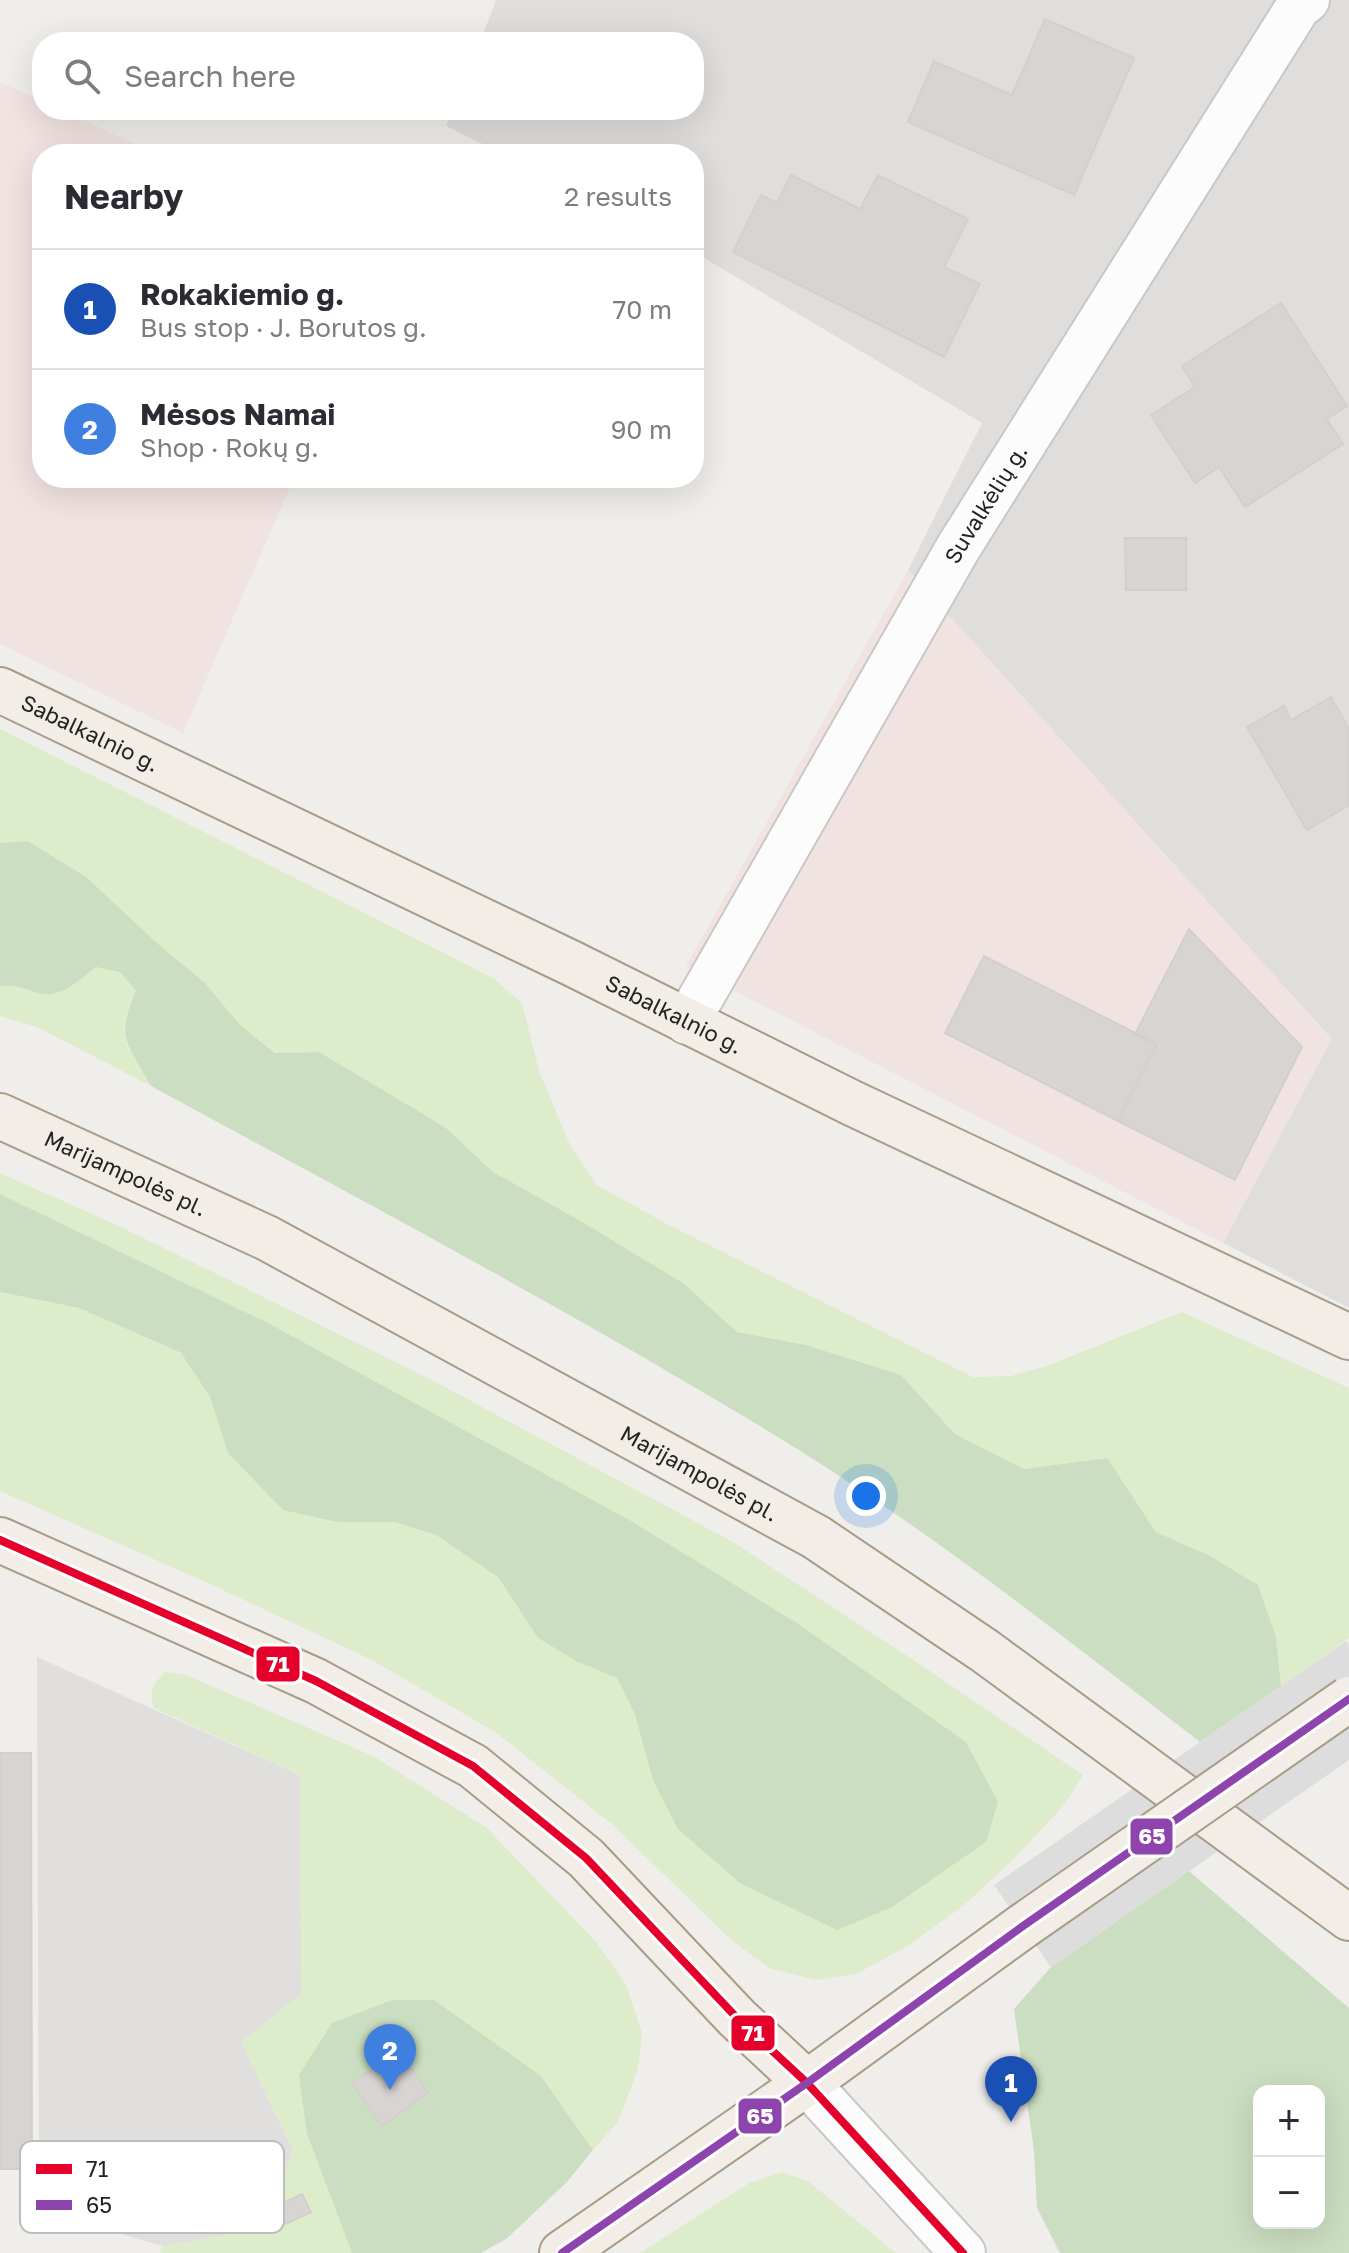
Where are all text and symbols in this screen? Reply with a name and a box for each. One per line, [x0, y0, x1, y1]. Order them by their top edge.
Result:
search box [32, 32, 704, 120]
icon: search [60, 54, 104, 98]
text: Search here [124, 58, 296, 94]
text: Nearby [64, 176, 184, 216]
text: 2 results [564, 181, 672, 212]
text: Rokakiemio g. [140, 276, 344, 312]
text: 1 [83, 294, 97, 325]
text: 70 m [613, 294, 672, 325]
text: Bus stop · J. Borutos g. [140, 312, 427, 343]
text: Mėsos Namai [140, 396, 336, 432]
text: 2 [82, 414, 98, 445]
text: 90 m [611, 414, 672, 445]
text: Shop · Rokų g. [140, 432, 319, 463]
street label: Suvalkėlių g. [938, 439, 1033, 568]
street label: Sabalkalnio g. [17, 688, 164, 777]
street label: Sabalkalnio g. [601, 968, 747, 1059]
street label: Marijampolės pl. [40, 1124, 211, 1222]
street label: Marijampolės pl. [616, 1419, 783, 1527]
your location [846, 1476, 886, 1516]
line badge: 71 [255, 1645, 301, 1683]
text: 71 [266, 1650, 290, 1677]
line badge: 65 [1129, 1817, 1174, 1856]
text: 65 [1138, 1822, 1166, 1849]
line badge: 71 [730, 2014, 776, 2052]
text: 71 [741, 2019, 765, 2046]
pin: 2 [364, 2024, 416, 2090]
pin: 1 [985, 2056, 1037, 2122]
map controls [1253, 2085, 1325, 2229]
button: + [1253, 2085, 1325, 2157]
line badge: 65 [737, 2097, 783, 2135]
text: 65 [746, 2102, 774, 2129]
legend [20, 2141, 284, 2233]
text: 71 [86, 2155, 109, 2182]
button: − [1253, 2157, 1325, 2229]
text: 65 [86, 2191, 112, 2218]

